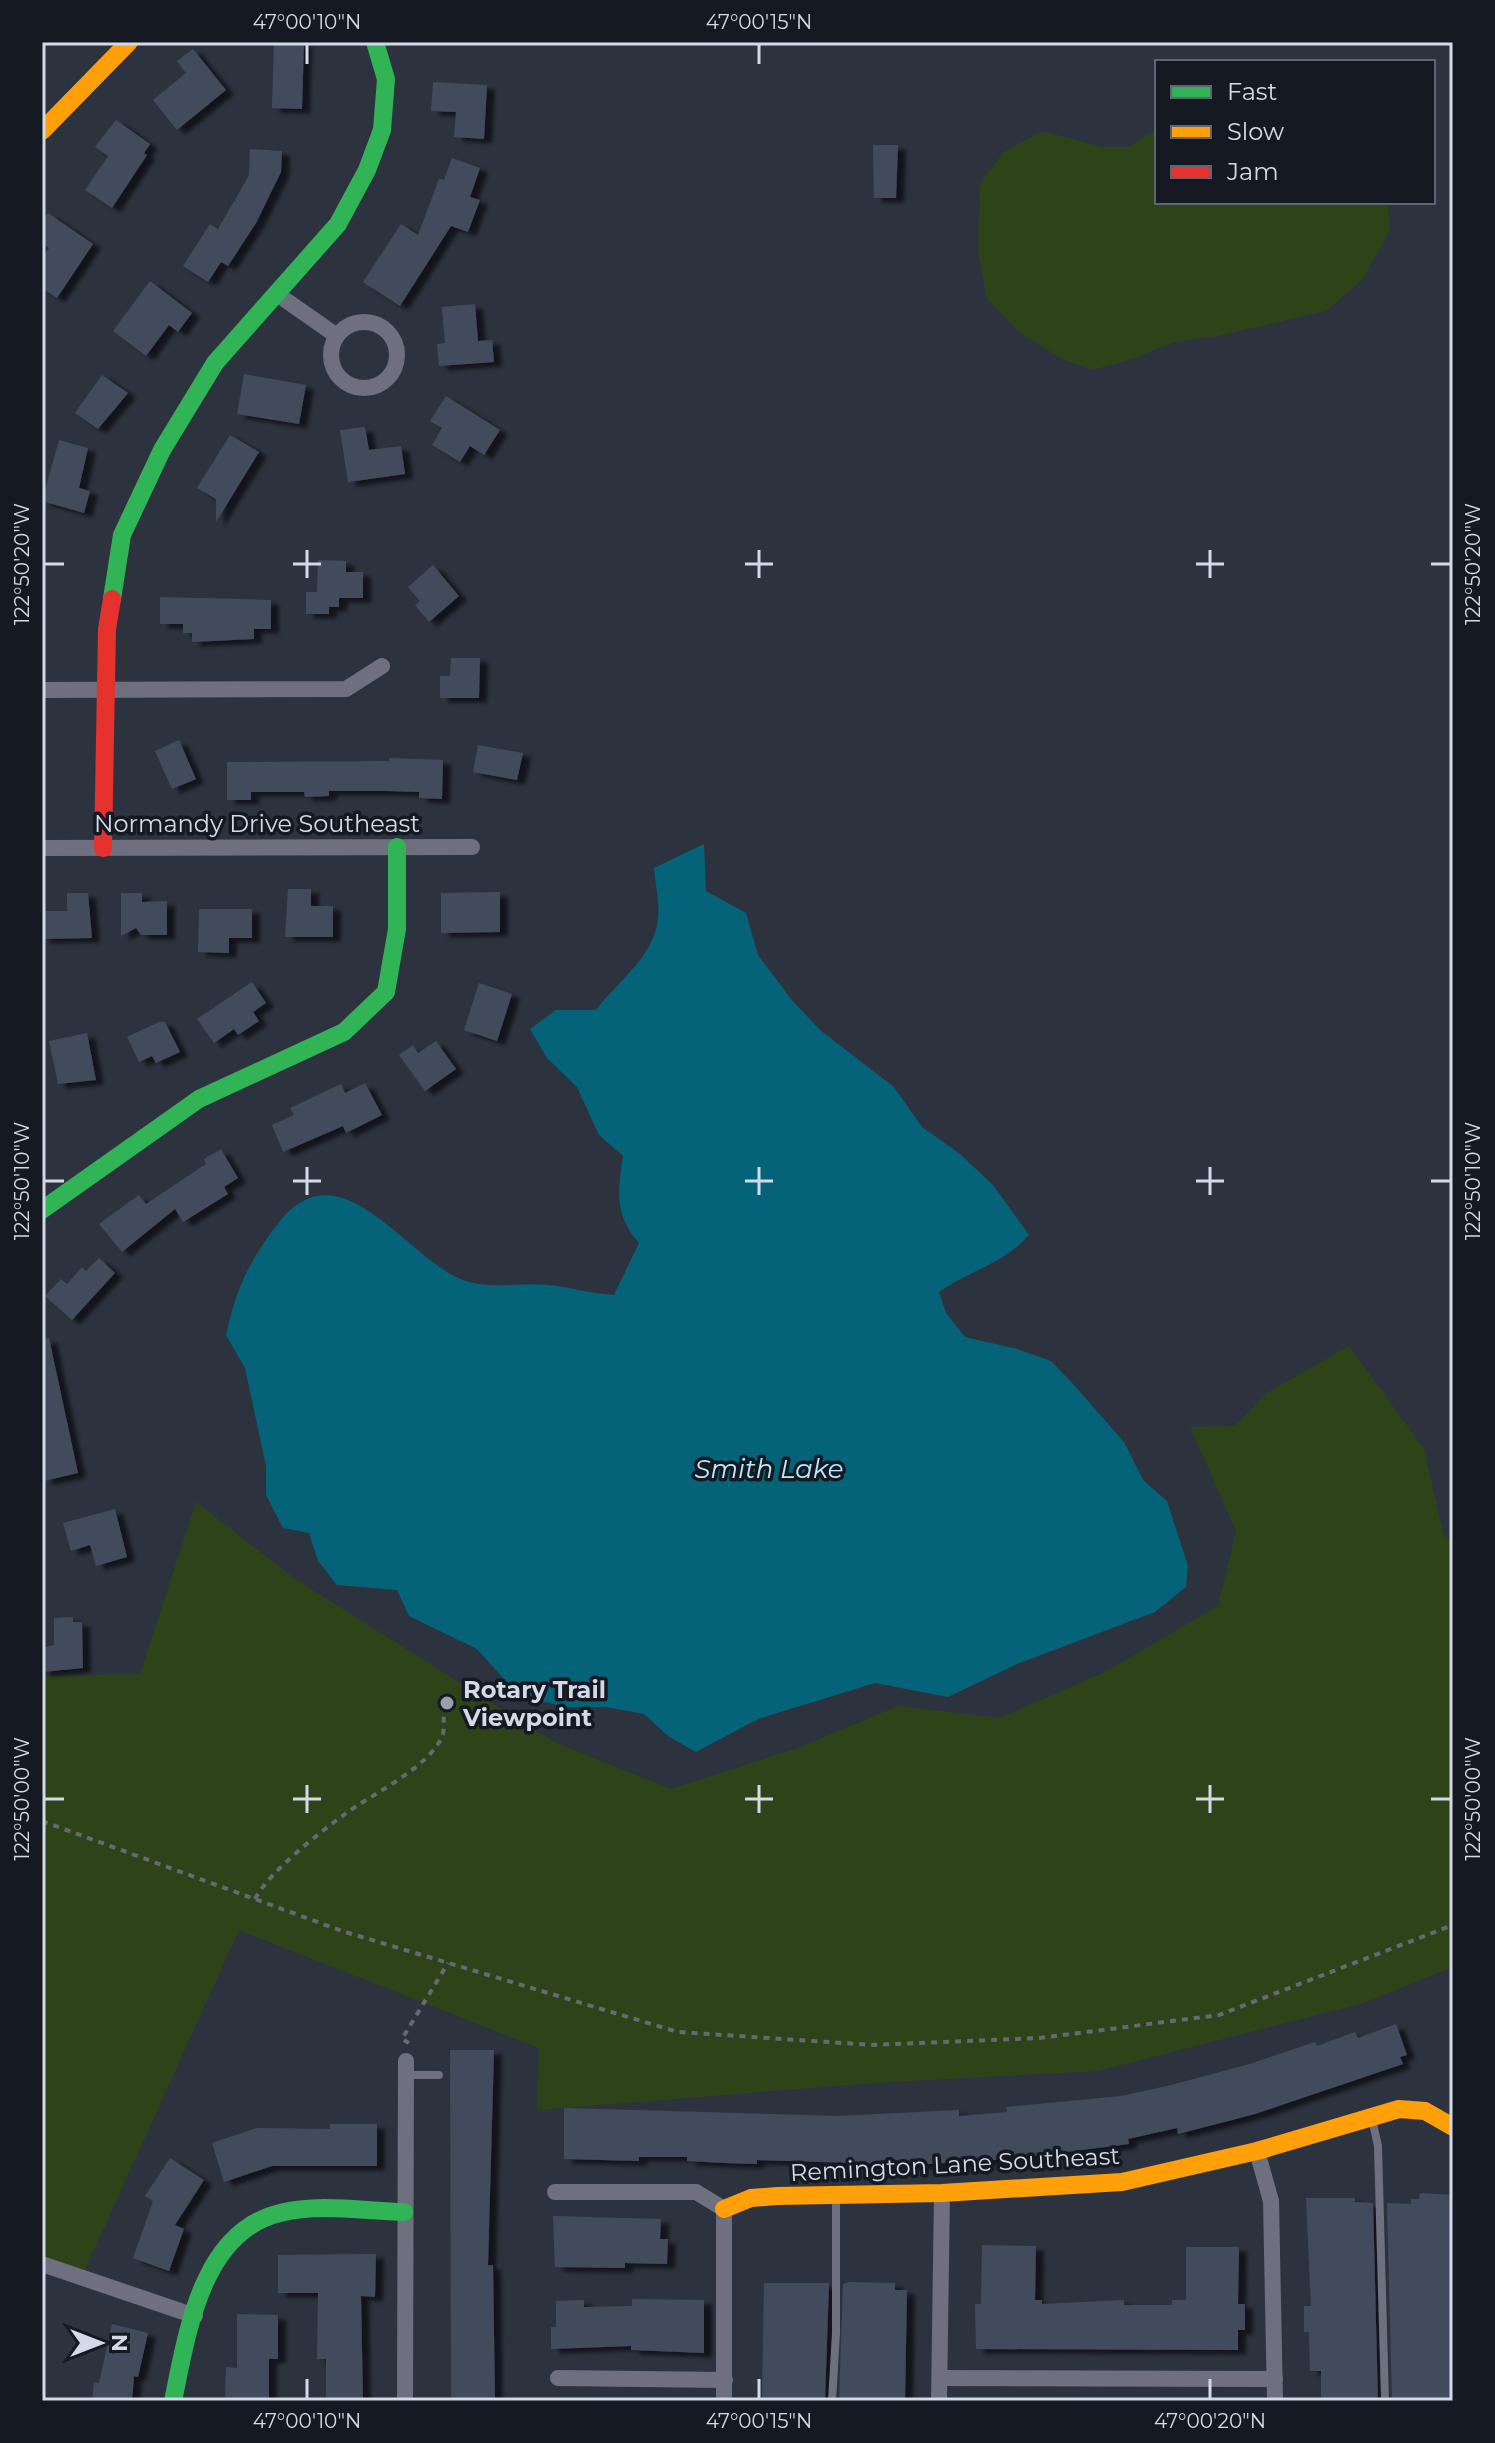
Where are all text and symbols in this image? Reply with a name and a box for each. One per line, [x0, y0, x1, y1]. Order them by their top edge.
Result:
text: 47°00'10"N [253, 10, 361, 34]
text: 47°00'15"N [706, 10, 812, 34]
legend [1155, 60, 1435, 204]
text: Fast [1227, 77, 1278, 106]
text: Slow [1227, 117, 1284, 146]
text: Jam [1226, 157, 1279, 186]
text: 122°50'20"W [10, 503, 34, 625]
text: 122°50'20"W [1461, 503, 1485, 625]
street label: Normandy Drive Southeast [94, 809, 420, 838]
text: 122°50'10"W [10, 1122, 34, 1240]
text: 122°50'10"W [1461, 1122, 1485, 1240]
water label: Smith Lake [695, 1453, 843, 1485]
place label: Rotary Trail Viewpoint [462, 1675, 606, 1732]
marker: Rotary Trail Viewpoint [438, 1694, 456, 1712]
text: 122°50'00"W [10, 1737, 34, 1861]
text: 122°50'00"W [1461, 1737, 1485, 1861]
street label: Remington Lane Southeast [789, 2141, 1121, 2187]
north arrow [60, 2303, 140, 2383]
text: N [106, 2334, 133, 2352]
text: 47°00'10"N [253, 2409, 361, 2433]
text: 47°00'15"N [706, 2409, 812, 2433]
text: 47°00'20"N [1154, 2409, 1266, 2433]

